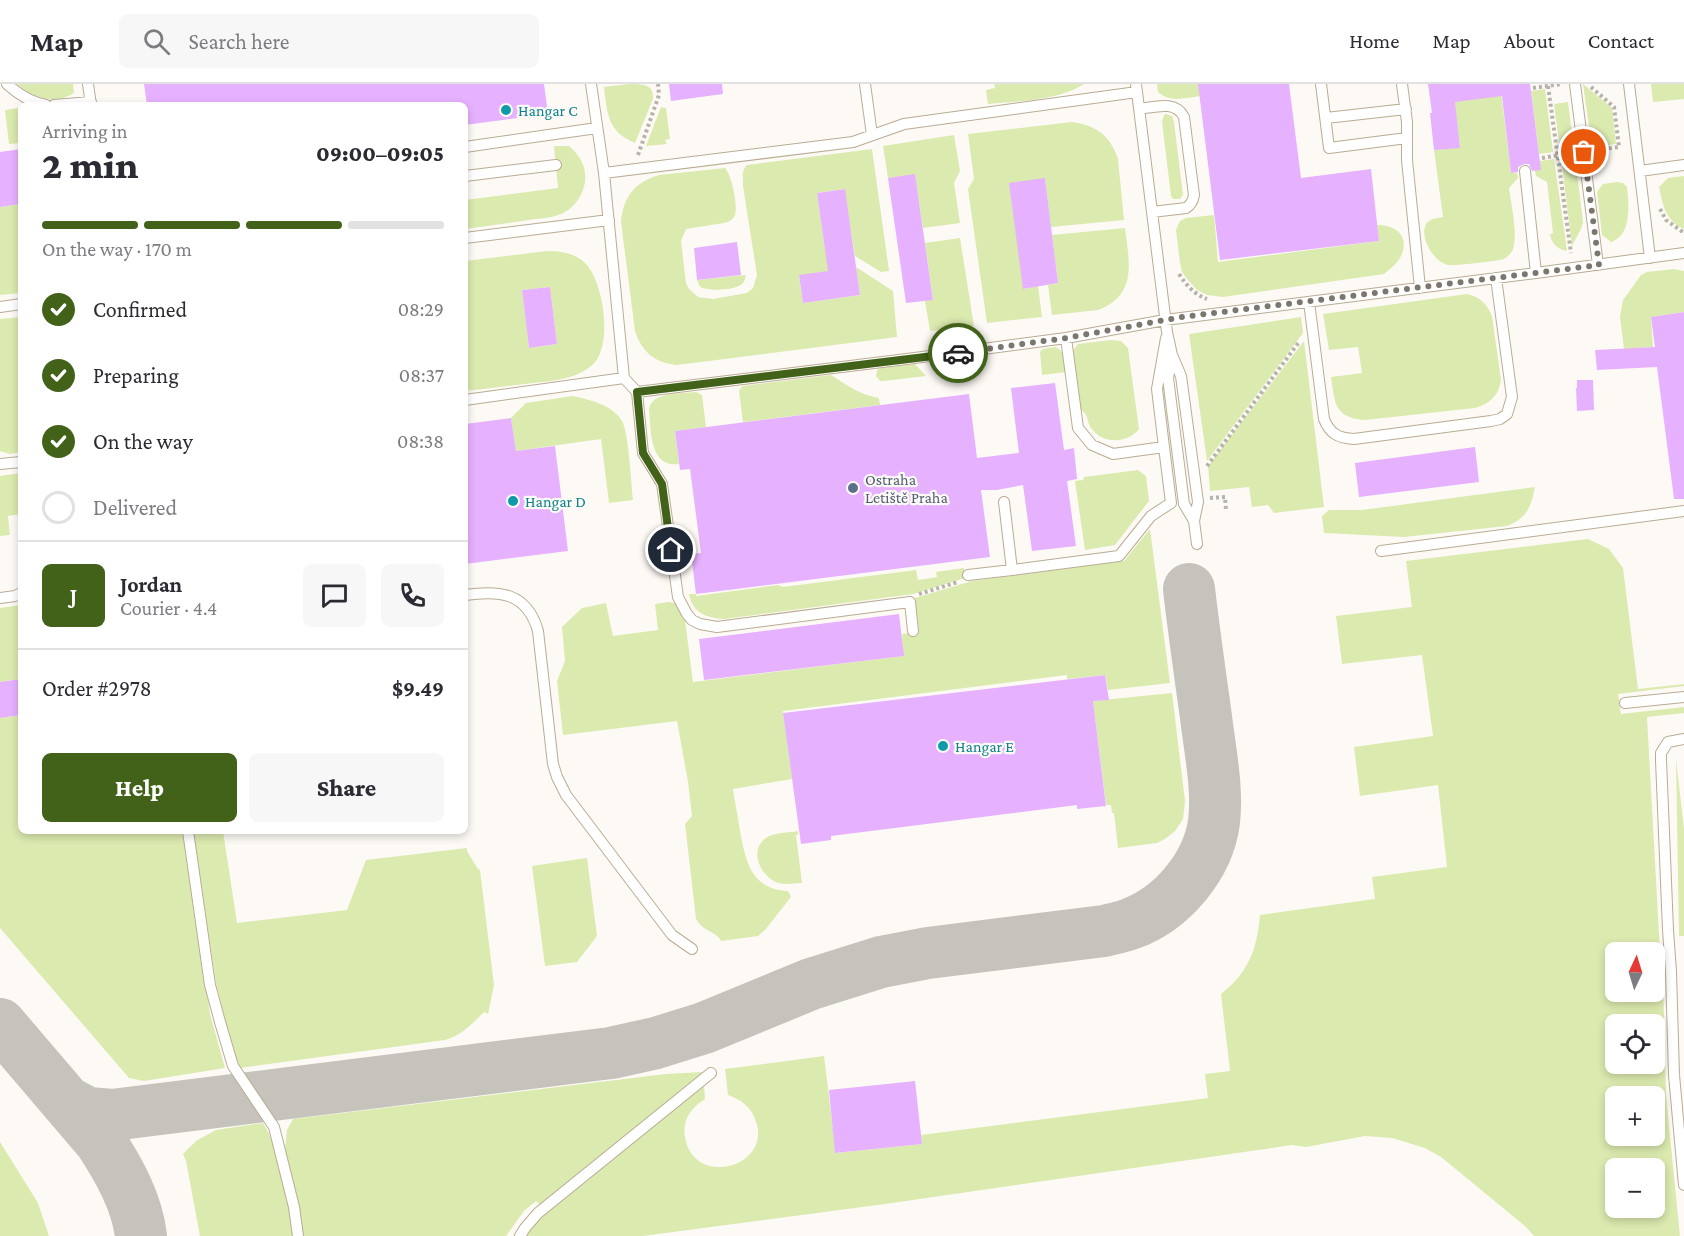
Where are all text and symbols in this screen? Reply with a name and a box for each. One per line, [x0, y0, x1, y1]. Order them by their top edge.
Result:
search box [119, 14, 539, 68]
icon: search [140, 25, 173, 58]
text: Map [30, 26, 83, 57]
text: Search here [188, 29, 289, 54]
text: Home [1349, 29, 1399, 53]
text: Map [1432, 29, 1471, 53]
text: About [1504, 29, 1555, 53]
text: Contact [1588, 29, 1654, 53]
place label: Hangar C [518, 102, 578, 120]
marker: Hangar C [499, 103, 513, 117]
text: Arriving in [42, 120, 127, 142]
pin [1558, 126, 1609, 177]
icon: bag [1567, 135, 1600, 168]
text: 09:00–09:05 [316, 141, 444, 166]
text: 2 min [42, 143, 138, 186]
text: On the way · 170 m [42, 238, 192, 260]
icon: check [42, 293, 75, 326]
text: Confirmed [93, 297, 187, 322]
text: 08:29 [398, 298, 444, 320]
courier [928, 323, 988, 383]
icon: car [942, 337, 975, 370]
icon: check [42, 359, 75, 392]
text: Preparing [93, 363, 179, 388]
text: 08:37 [399, 364, 444, 386]
icon: check [42, 425, 75, 458]
text: On the way [93, 429, 193, 454]
text: 08:38 [397, 430, 444, 452]
place label: Ostraha Letiště Praha [865, 471, 948, 506]
marker: Ostraha Letiště Praha [846, 481, 860, 495]
place label: Hangar D [525, 493, 586, 511]
marker: Hangar D [506, 494, 520, 508]
text: Delivered [93, 495, 177, 520]
pin [645, 524, 696, 575]
icon: home [654, 533, 687, 566]
button: chat [303, 564, 366, 627]
button: phone [381, 564, 444, 627]
text: Jordan [120, 572, 182, 597]
text: J [70, 583, 77, 608]
text: Courier · 4.4 [120, 597, 217, 619]
text: Order #2978 [42, 676, 152, 701]
text: $9.49 [392, 676, 444, 701]
place label: Hangar E [955, 738, 1014, 756]
marker: Hangar E [936, 739, 950, 753]
button: Help [42, 753, 237, 822]
button: Share [249, 753, 444, 822]
north arrow [1605, 942, 1665, 1002]
map controls [1605, 942, 1665, 1218]
button: locate [1605, 1014, 1665, 1074]
button: + [1605, 1086, 1665, 1146]
button: − [1605, 1158, 1665, 1218]

